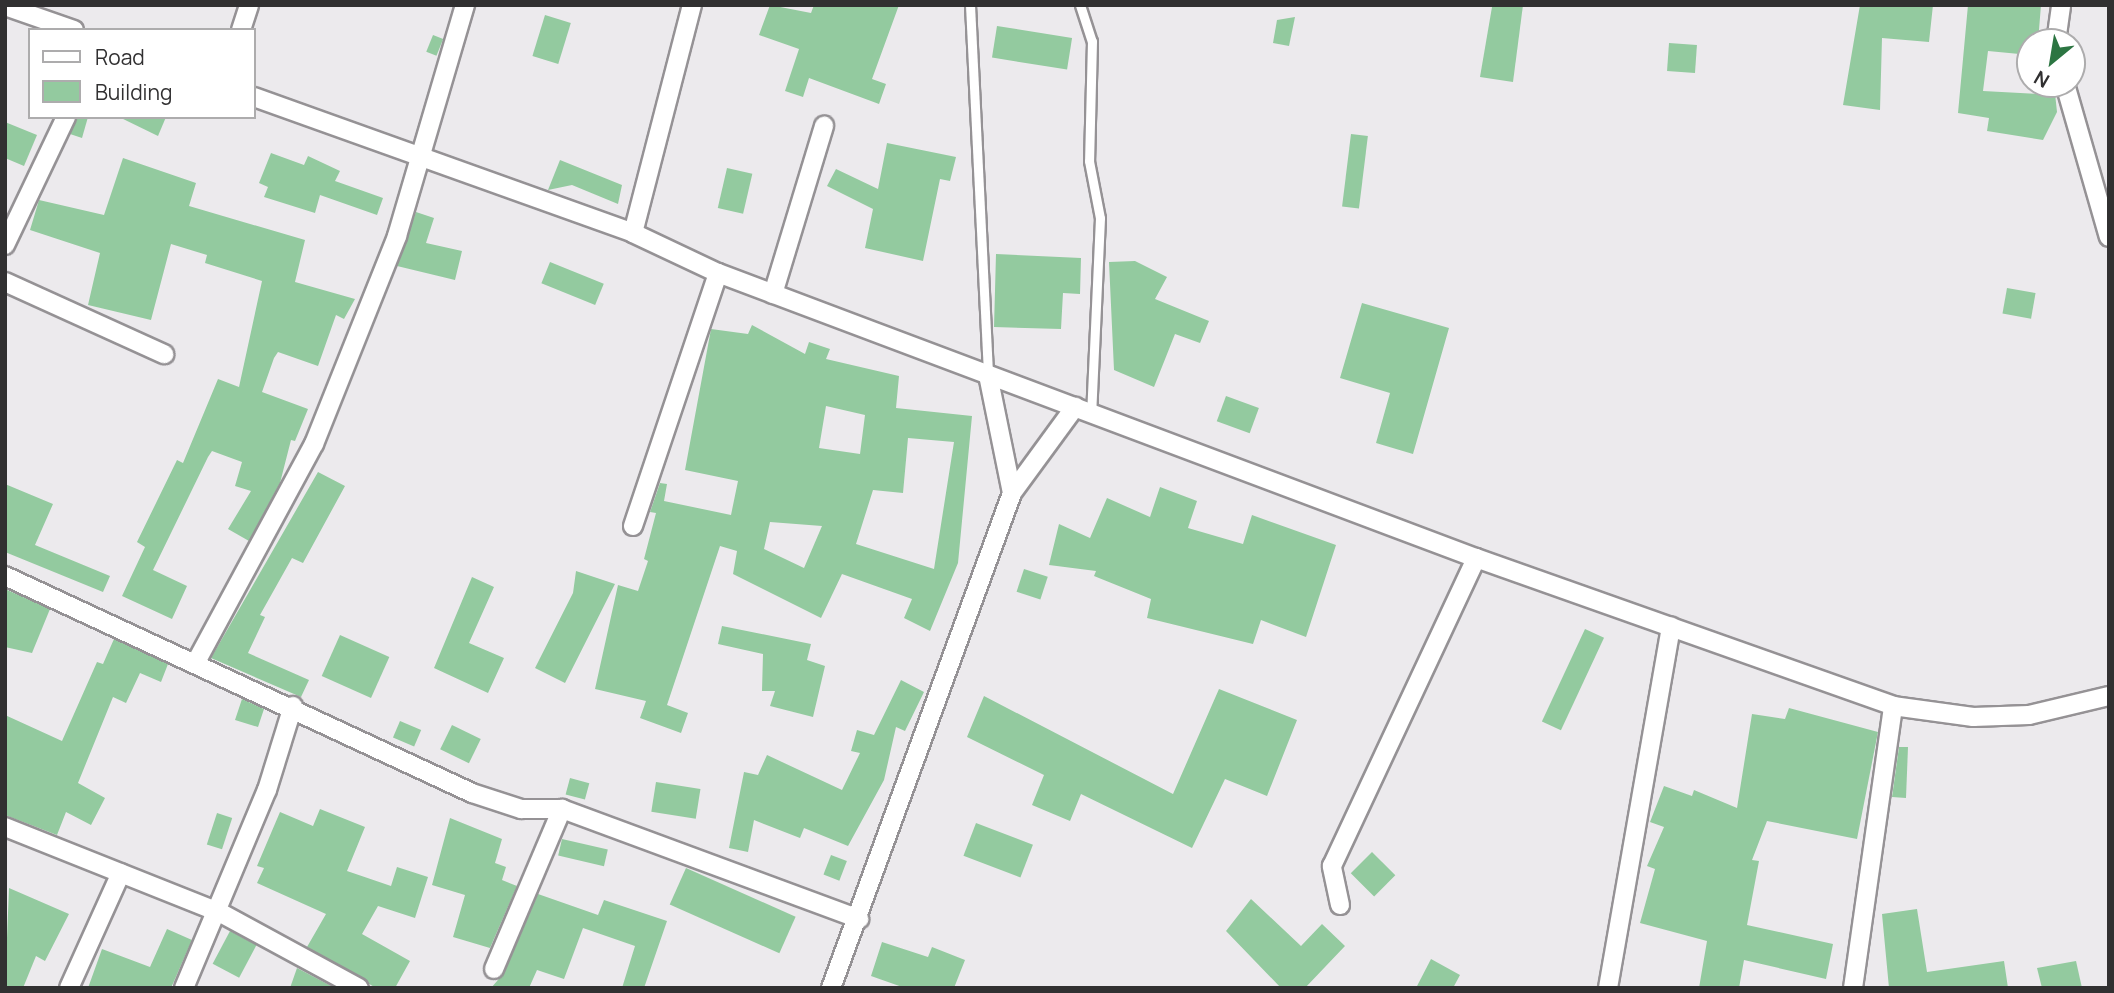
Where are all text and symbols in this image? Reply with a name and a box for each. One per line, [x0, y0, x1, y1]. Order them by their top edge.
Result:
legend [28, 28, 256, 119]
north arrow [2016, 28, 2086, 98]
text: Road [95, 43, 145, 71]
text: N [2029, 65, 2054, 94]
text: Building [95, 78, 172, 106]

